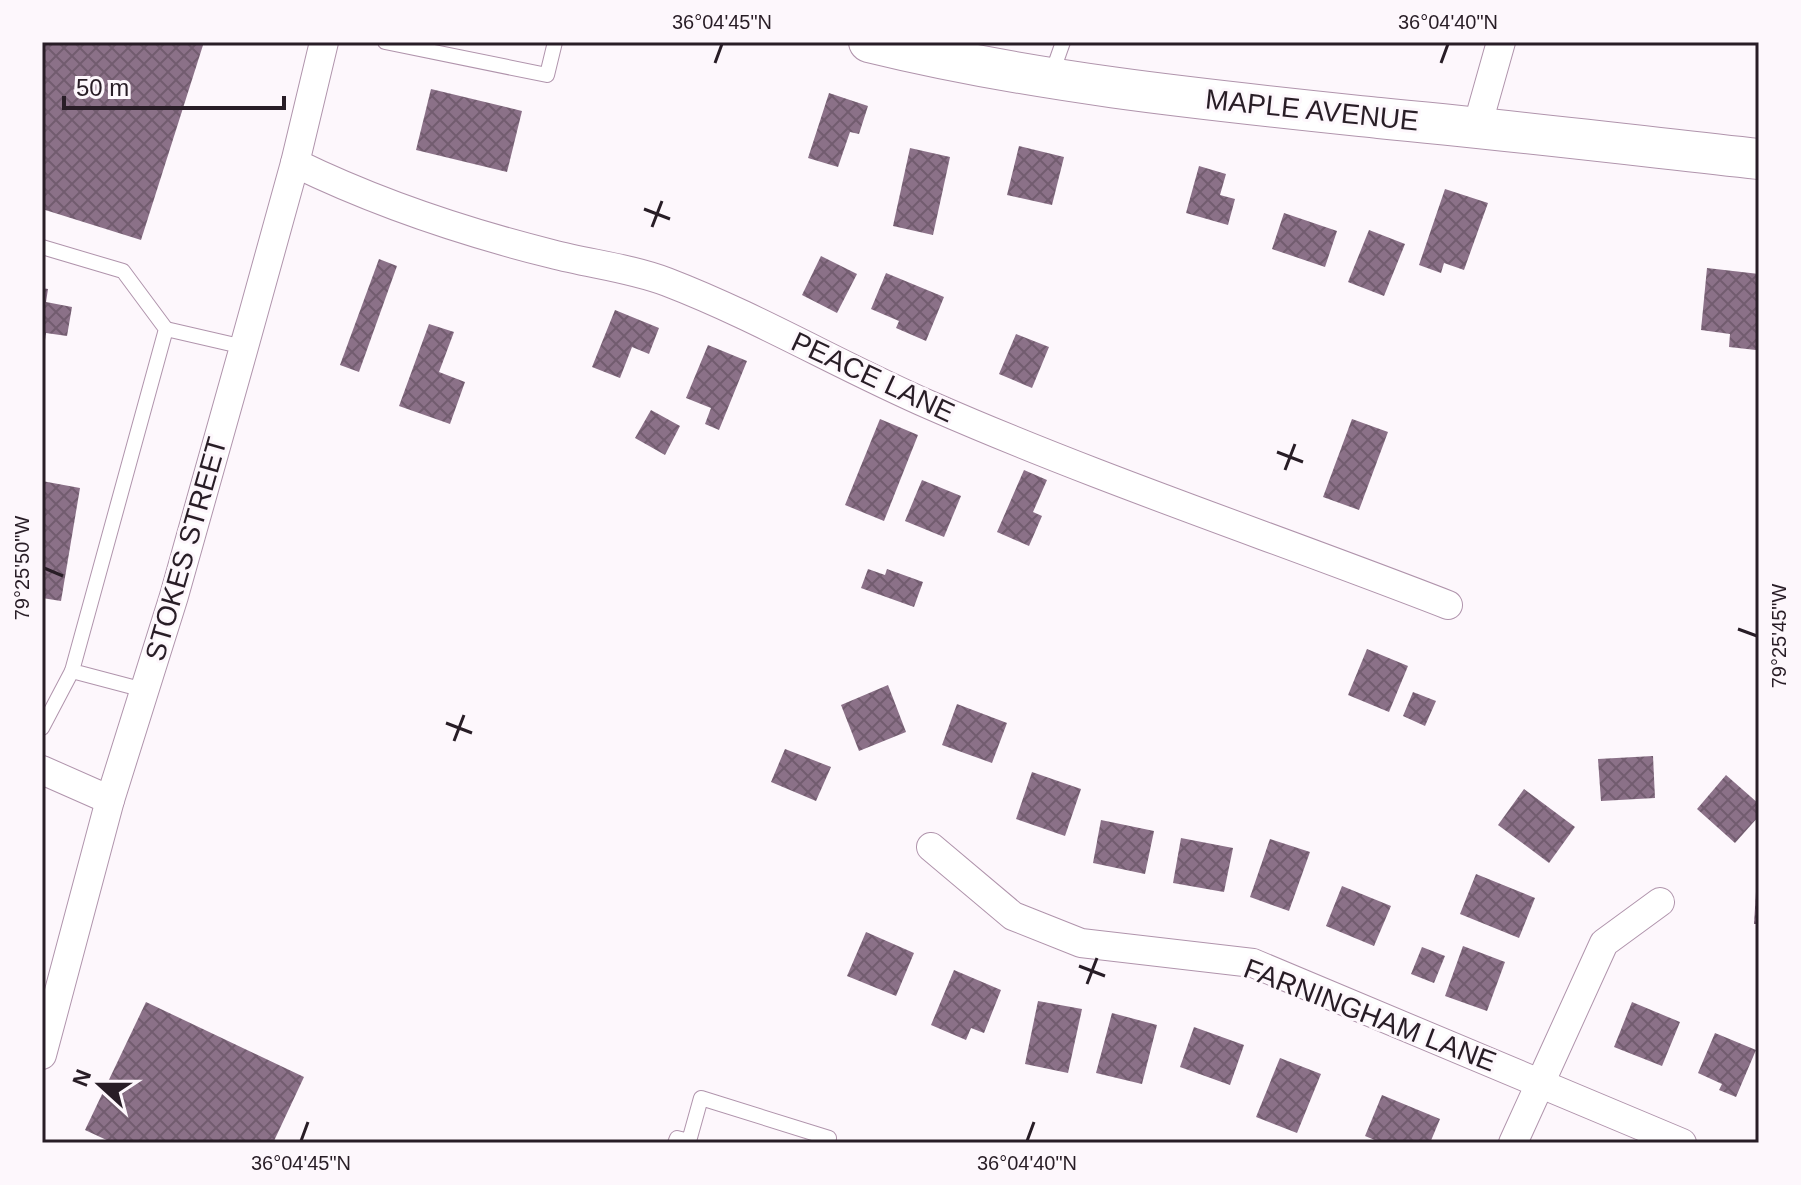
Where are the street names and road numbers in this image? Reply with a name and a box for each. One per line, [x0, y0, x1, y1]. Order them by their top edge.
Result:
street label: MAPLE AVENUE [1204, 83, 1420, 137]
street label: PEACE LANE [787, 326, 959, 428]
street label: STOKES STREET [139, 434, 233, 664]
street label: FARNINGHAM LANE [1240, 953, 1500, 1077]

